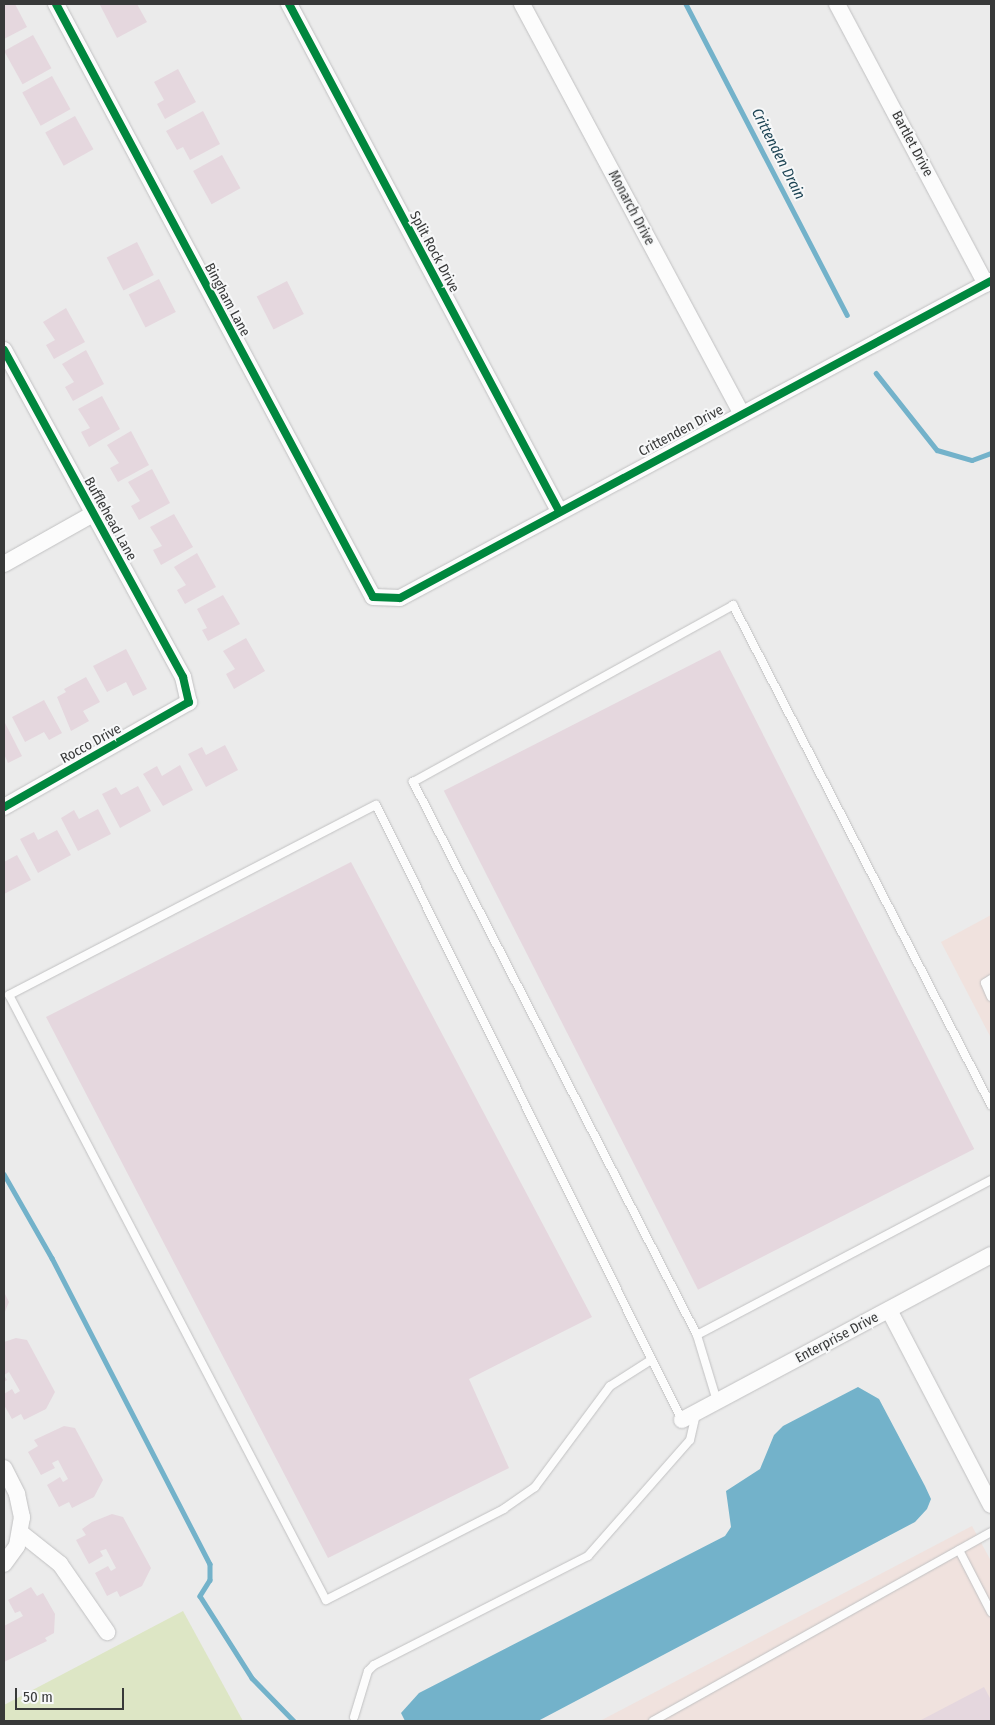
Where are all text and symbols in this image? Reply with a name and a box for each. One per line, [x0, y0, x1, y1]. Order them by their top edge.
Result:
water label: Crittenden Drain [747, 105, 809, 203]
street label: Bartlet Drive [888, 108, 936, 180]
street label: Monarch Drive [604, 168, 658, 248]
street label: Split Rock Drive [406, 208, 462, 296]
street label: Bingham Lane [201, 260, 253, 340]
street label: Crittenden Drive [636, 402, 726, 460]
street label: Bufflehead Lane [80, 474, 140, 564]
street label: Rocco Drive [58, 721, 124, 767]
street label: Enterprise Drive [793, 1309, 881, 1367]
scale bar [18, 1678, 126, 1710]
text: 50 m [23, 1688, 53, 1706]

